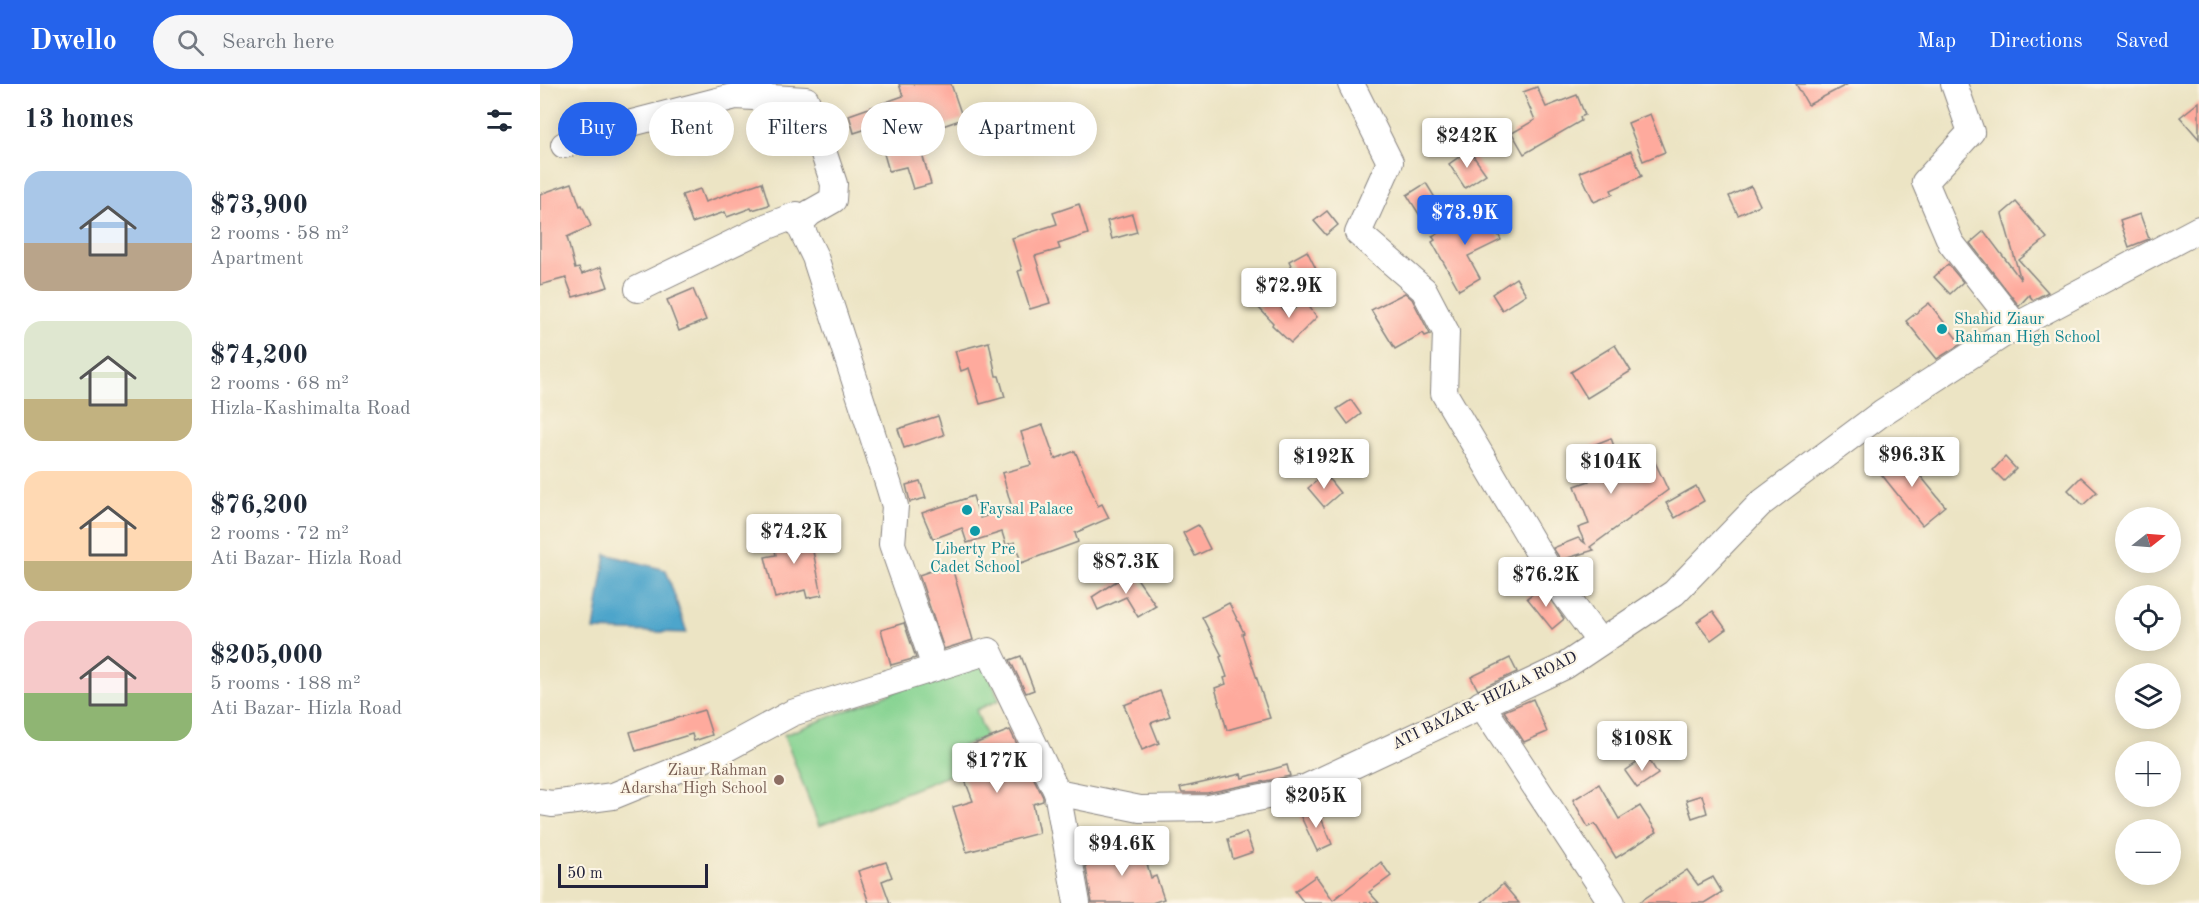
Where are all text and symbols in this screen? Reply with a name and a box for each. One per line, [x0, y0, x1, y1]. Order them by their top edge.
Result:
search box [153, 15, 573, 69]
icon: search [174, 26, 207, 59]
text: Dwello [30, 28, 117, 56]
text: Search here [222, 31, 334, 53]
text: Map [1917, 31, 1956, 52]
text: Directions [1989, 31, 2083, 52]
text: Saved [2116, 31, 2169, 52]
chip: Buy [558, 102, 637, 156]
chip: Rent [649, 102, 734, 156]
chip: Filters [746, 102, 849, 156]
chip: New [861, 102, 945, 156]
chip: Apartment [957, 102, 1097, 156]
icon: filters [483, 104, 516, 137]
text: 13 homes [24, 107, 133, 133]
pin: $242K [1425, 118, 1509, 169]
text: $242K [1436, 127, 1498, 147]
text: $73,900 [210, 193, 308, 219]
icon: home [72, 195, 144, 267]
pin: $73.9K [1416, 195, 1514, 246]
text: $73.9K [1431, 204, 1499, 224]
text: 2 rooms · 58 m² [210, 224, 349, 244]
text: Apartment [210, 249, 304, 269]
pin: $72.9K [1240, 268, 1338, 319]
text: $72.9K [1255, 277, 1323, 297]
place label: Shahid Ziaur Rahman High School [1954, 312, 2100, 346]
marker: Shahid Ziaur Rahman High School [1935, 322, 1949, 336]
text: $74,200 [210, 343, 308, 369]
icon: home [72, 345, 144, 417]
text: 2 rooms · 68 m² [210, 374, 349, 394]
text: Hizla-Kashimalta Road [210, 399, 411, 419]
pin: $96.3K [1863, 437, 1961, 488]
pin: $192K [1282, 439, 1366, 490]
pin: $104K [1569, 444, 1653, 495]
text: $96.3K [1878, 446, 1946, 466]
text: $192K [1293, 448, 1355, 468]
text: $104K [1580, 453, 1642, 473]
text: $76,200 [210, 493, 308, 519]
icon: home [72, 495, 144, 567]
place label: Faysal Palace [979, 502, 1073, 518]
marker: Faysal Palace [960, 503, 974, 517]
north arrow [2115, 507, 2181, 573]
map controls [2115, 507, 2181, 885]
pin: $74.2K [745, 514, 843, 565]
text: $74.2K [760, 523, 828, 543]
text: 2 rooms · 72 m² [210, 524, 349, 544]
marker: Liberty Pre Cadet School [968, 524, 982, 538]
place label: Liberty Pre Cadet School [930, 542, 1020, 576]
pin: $87.3K [1077, 544, 1175, 595]
text: Ati Bazar- Hizla Road [210, 549, 402, 569]
text: $87.3K [1092, 553, 1160, 573]
pin: $76.2K [1497, 557, 1595, 608]
text: $76.2K [1512, 566, 1580, 586]
button: locate [2115, 585, 2181, 651]
text: $205,000 [210, 643, 323, 669]
icon: home [72, 645, 144, 717]
street label: ATI BAZAR- HIZLA ROAD [1390, 649, 1580, 753]
button: layers [2115, 663, 2181, 729]
text: 5 rooms · 188 m² [210, 674, 360, 694]
text: Ati Bazar- Hizla Road [210, 699, 402, 719]
pin: $108K [1600, 721, 1684, 772]
text: $108K [1611, 730, 1673, 750]
button: + [2115, 741, 2181, 807]
pin: $177K [955, 743, 1039, 794]
text: $177K [966, 752, 1028, 772]
place label: Ziaur Rahman Adarsha High School [619, 763, 767, 797]
marker: Ziaur Rahman Adarsha High School [772, 773, 786, 787]
pin: $205K [1274, 778, 1358, 829]
text: $205K [1285, 787, 1347, 807]
button: − [2115, 819, 2181, 885]
pin: $94.6K [1073, 826, 1171, 877]
text: $94.6K [1088, 835, 1156, 855]
scale bar [558, 861, 708, 888]
text: 50 m [567, 866, 603, 882]

